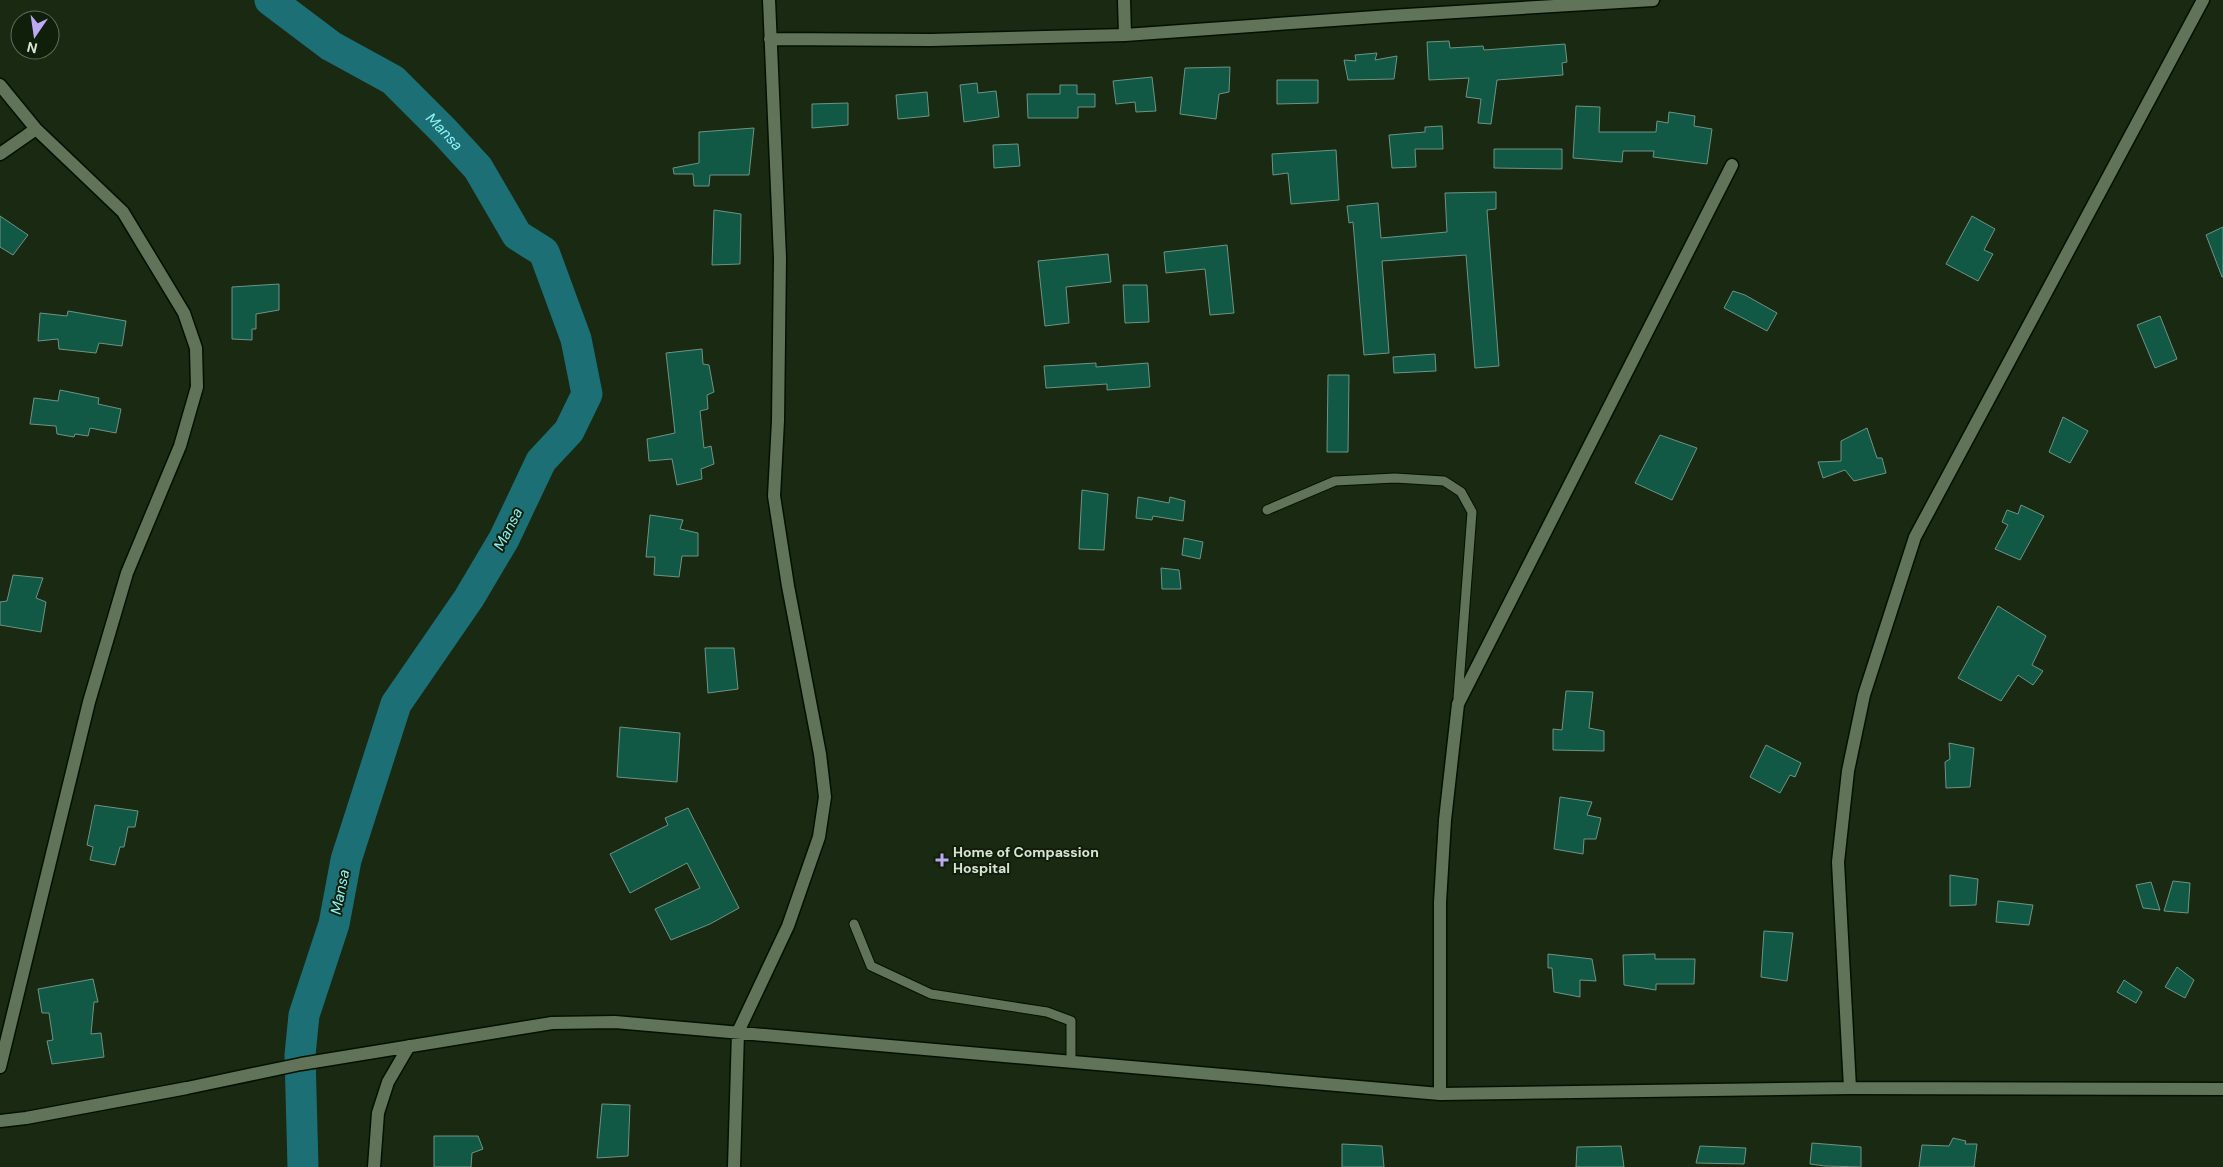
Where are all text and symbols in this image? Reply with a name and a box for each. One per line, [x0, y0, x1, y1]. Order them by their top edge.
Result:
north arrow [10, 10, 60, 60]
text: N [25, 38, 39, 58]
water label: Mansa [421, 108, 467, 155]
water label: Mansa [489, 504, 527, 554]
place label: Home of Compassion Hospital [953, 843, 1099, 877]
marker: Home of Compassion Hospital [935, 853, 949, 867]
water label: Mansa [326, 868, 354, 916]

